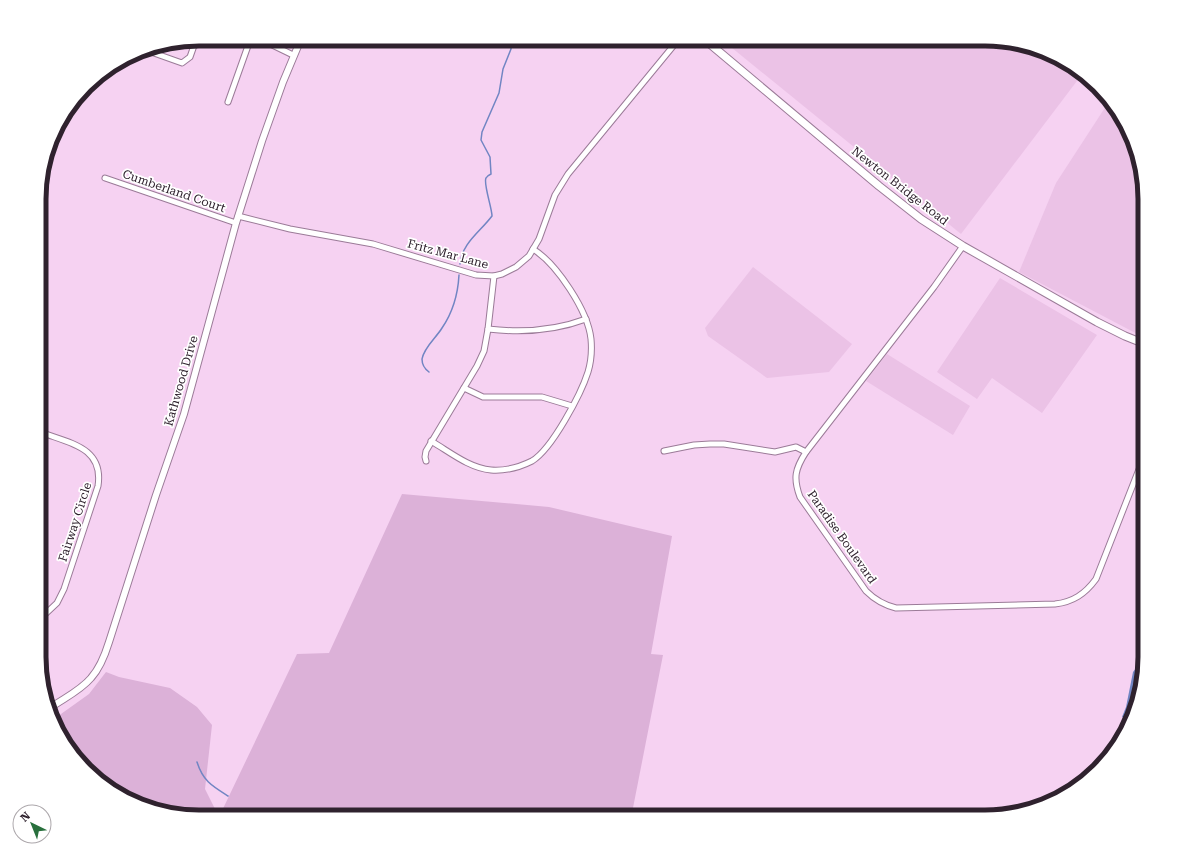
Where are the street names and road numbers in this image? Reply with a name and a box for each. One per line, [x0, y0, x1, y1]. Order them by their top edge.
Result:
street label: Newton Bridge Road [849, 144, 951, 228]
street label: Cumberland Court [121, 167, 228, 215]
street label: Fritz Mar Lane [406, 236, 490, 272]
street label: Kathwood Drive [161, 334, 201, 428]
street label: Fairway Circle [56, 480, 95, 563]
street label: Paradise Boulevard [804, 488, 880, 587]

